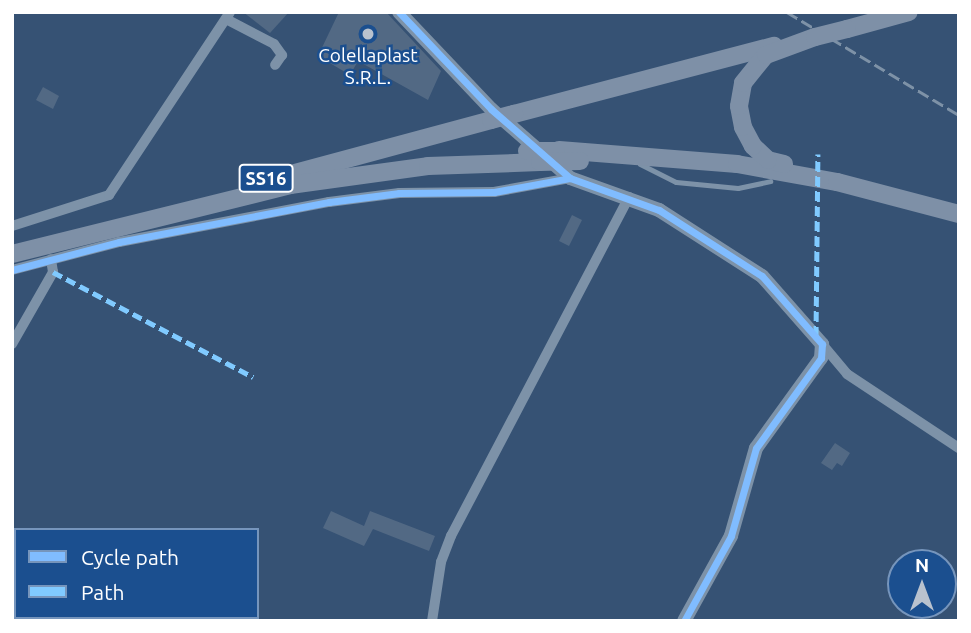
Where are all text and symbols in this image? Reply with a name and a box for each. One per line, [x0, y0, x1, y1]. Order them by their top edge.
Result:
marker: Colellaplast S.R.L. [360, 26, 376, 42]
place label: Colellaplast S.R.L. [318, 45, 418, 89]
road number: SS16 [238, 163, 294, 192]
legend [14, 528, 259, 619]
text: Cycle path [81, 545, 179, 569]
north arrow [887, 549, 957, 619]
text: N [915, 554, 929, 576]
text: Path [81, 580, 124, 604]

